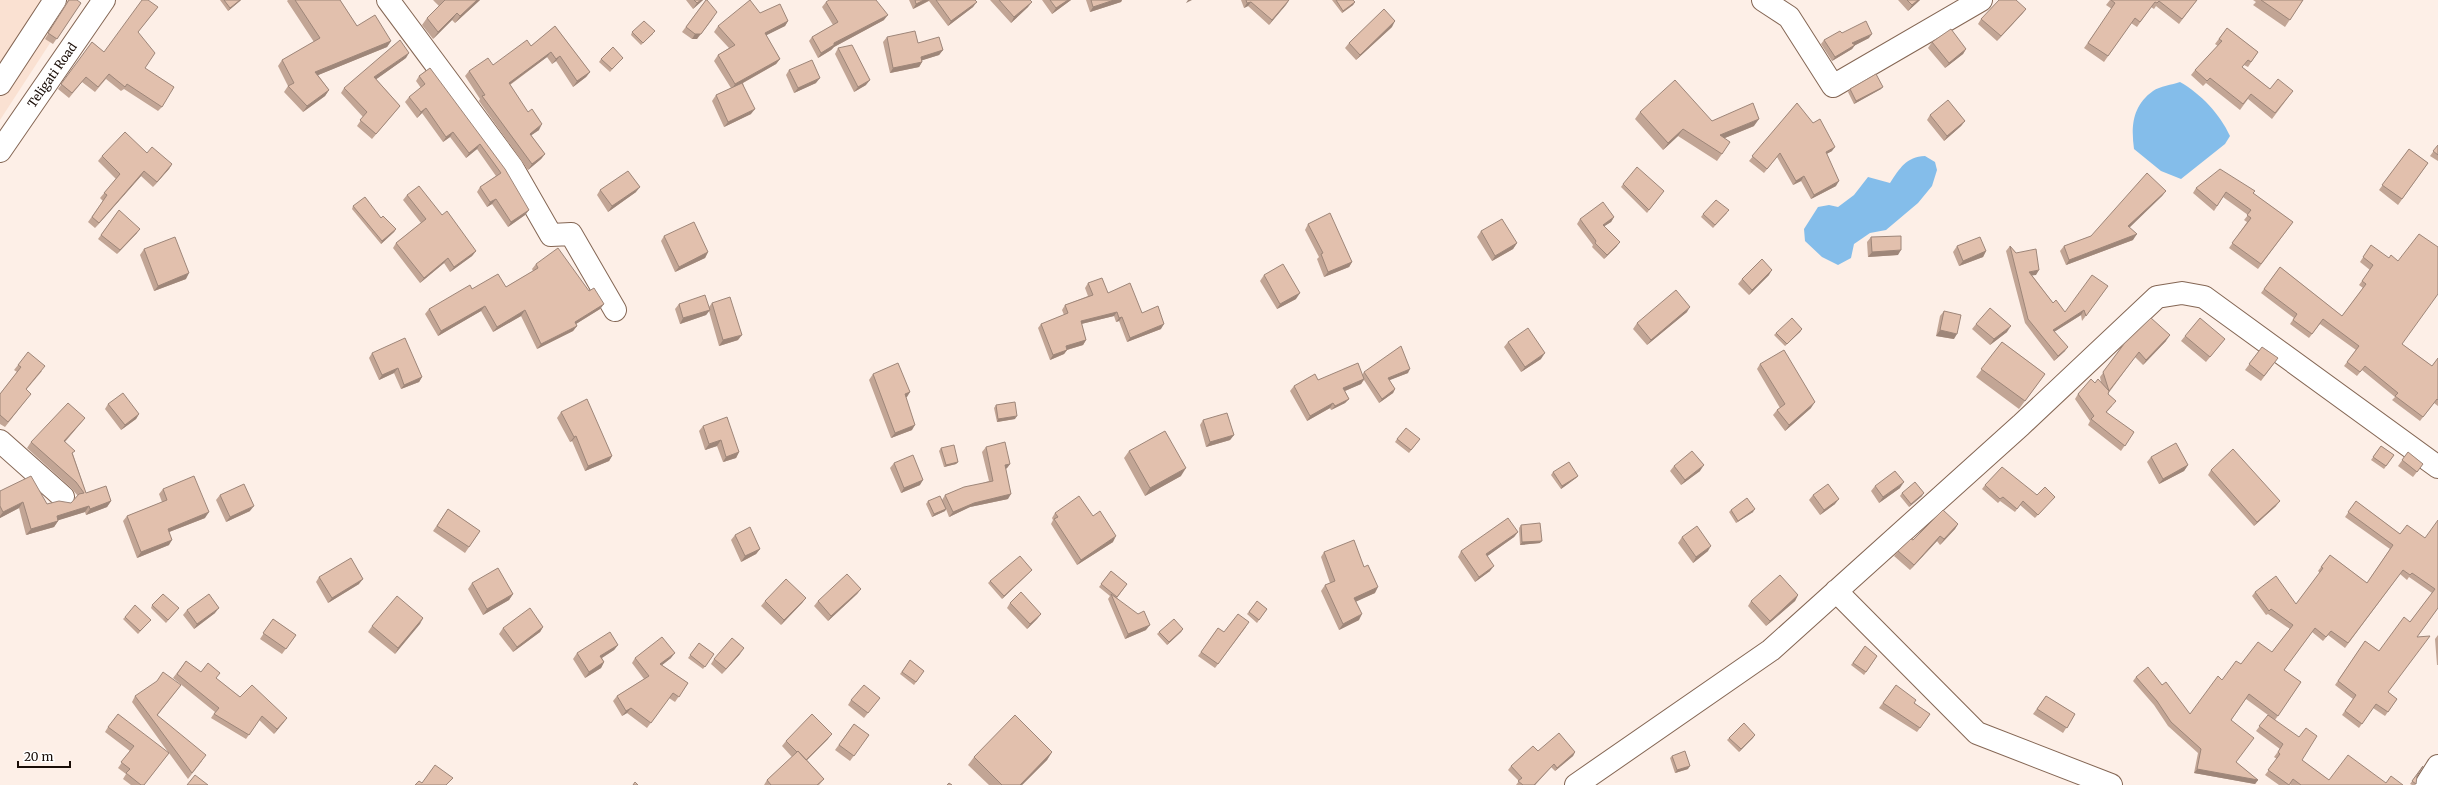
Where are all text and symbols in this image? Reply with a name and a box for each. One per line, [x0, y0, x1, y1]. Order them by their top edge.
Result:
street label: Teligati Road [24, 40, 80, 110]
scale bar [18, 743, 70, 769]
text: 20 m [24, 749, 53, 764]

